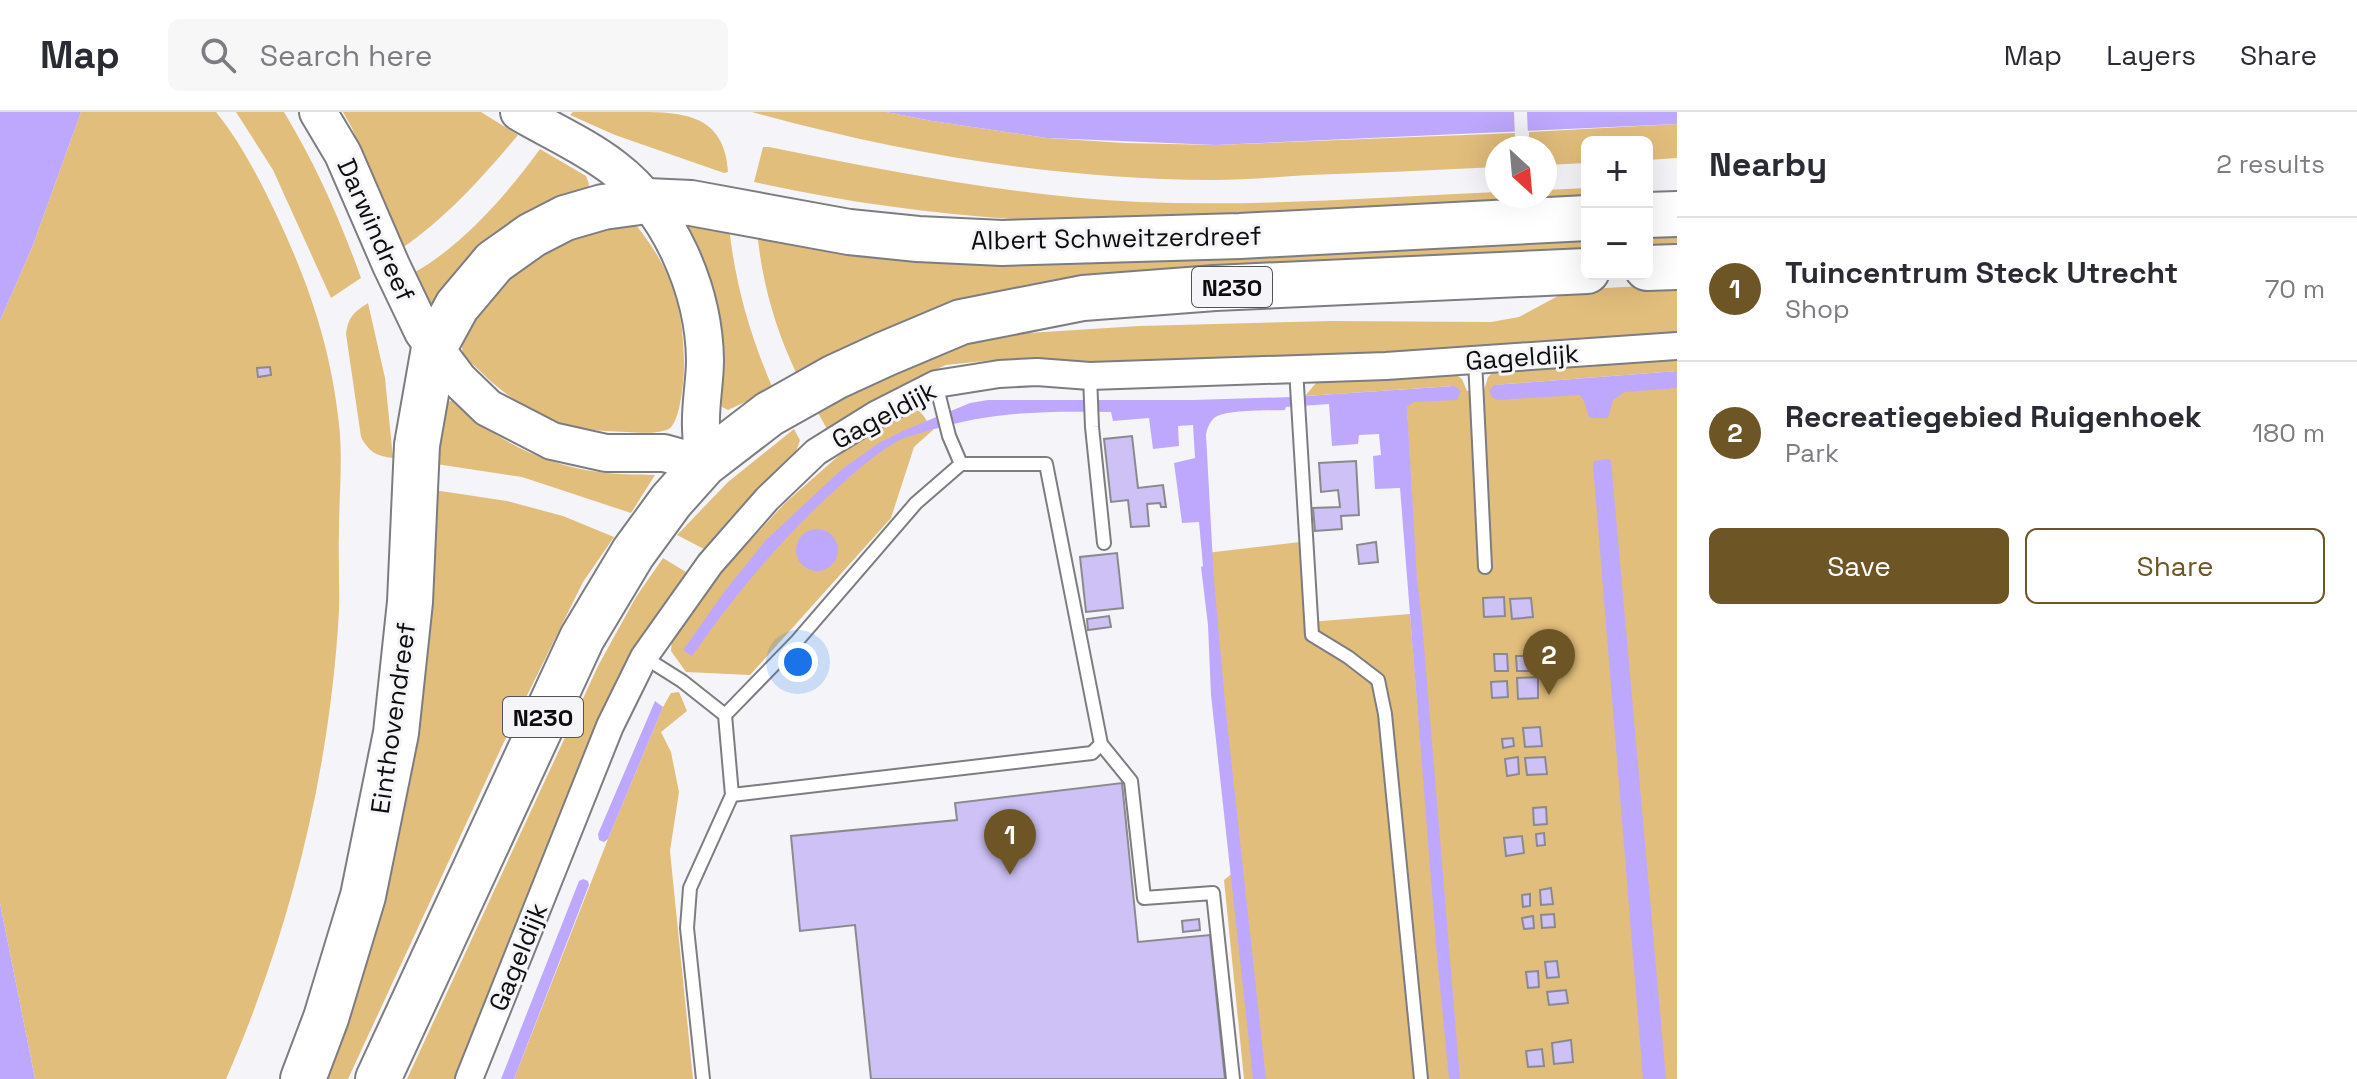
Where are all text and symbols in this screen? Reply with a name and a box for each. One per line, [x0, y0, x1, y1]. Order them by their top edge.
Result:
search box [168, 19, 728, 91]
text: Map [40, 31, 120, 79]
icon: search [196, 33, 240, 77]
text: Search here [260, 36, 433, 75]
text: Map [2004, 37, 2062, 73]
text: Layers [2106, 37, 2196, 73]
text: Share [2240, 37, 2317, 73]
north arrow [1485, 136, 1557, 208]
map controls [1581, 136, 1653, 280]
button: + [1581, 136, 1653, 208]
text: Nearby [1709, 143, 1827, 186]
text: 2 results [2216, 147, 2325, 181]
street label: Darwindreef [329, 153, 423, 307]
button: − [1581, 208, 1653, 280]
street label: Albert Schweitzerdreef [970, 218, 1262, 258]
text: Tuincentrum Steck Utrecht [1785, 253, 2178, 292]
road number: N230 [1192, 267, 1272, 307]
text: 1 [1729, 272, 1741, 306]
text: 70 m [2265, 272, 2325, 306]
text: Shop [1785, 292, 1850, 326]
street label: Gageldijk [1464, 336, 1580, 378]
street label: Gageldijk [826, 373, 942, 457]
text: Recreatiegebied Ruigenhoek [1785, 397, 2202, 436]
text: 2 [1727, 416, 1743, 450]
text: 180 m [2252, 416, 2325, 450]
text: Park [1785, 436, 1839, 470]
button: Save [1709, 528, 2009, 604]
button: Share [2025, 528, 2325, 604]
street label: Einthovendreef [363, 620, 423, 816]
pin: 2 [1523, 629, 1575, 695]
your location [778, 642, 818, 682]
road number: N230 [503, 697, 583, 737]
pin: 1 [984, 809, 1036, 875]
street label: Gageldijk [481, 898, 555, 1016]

